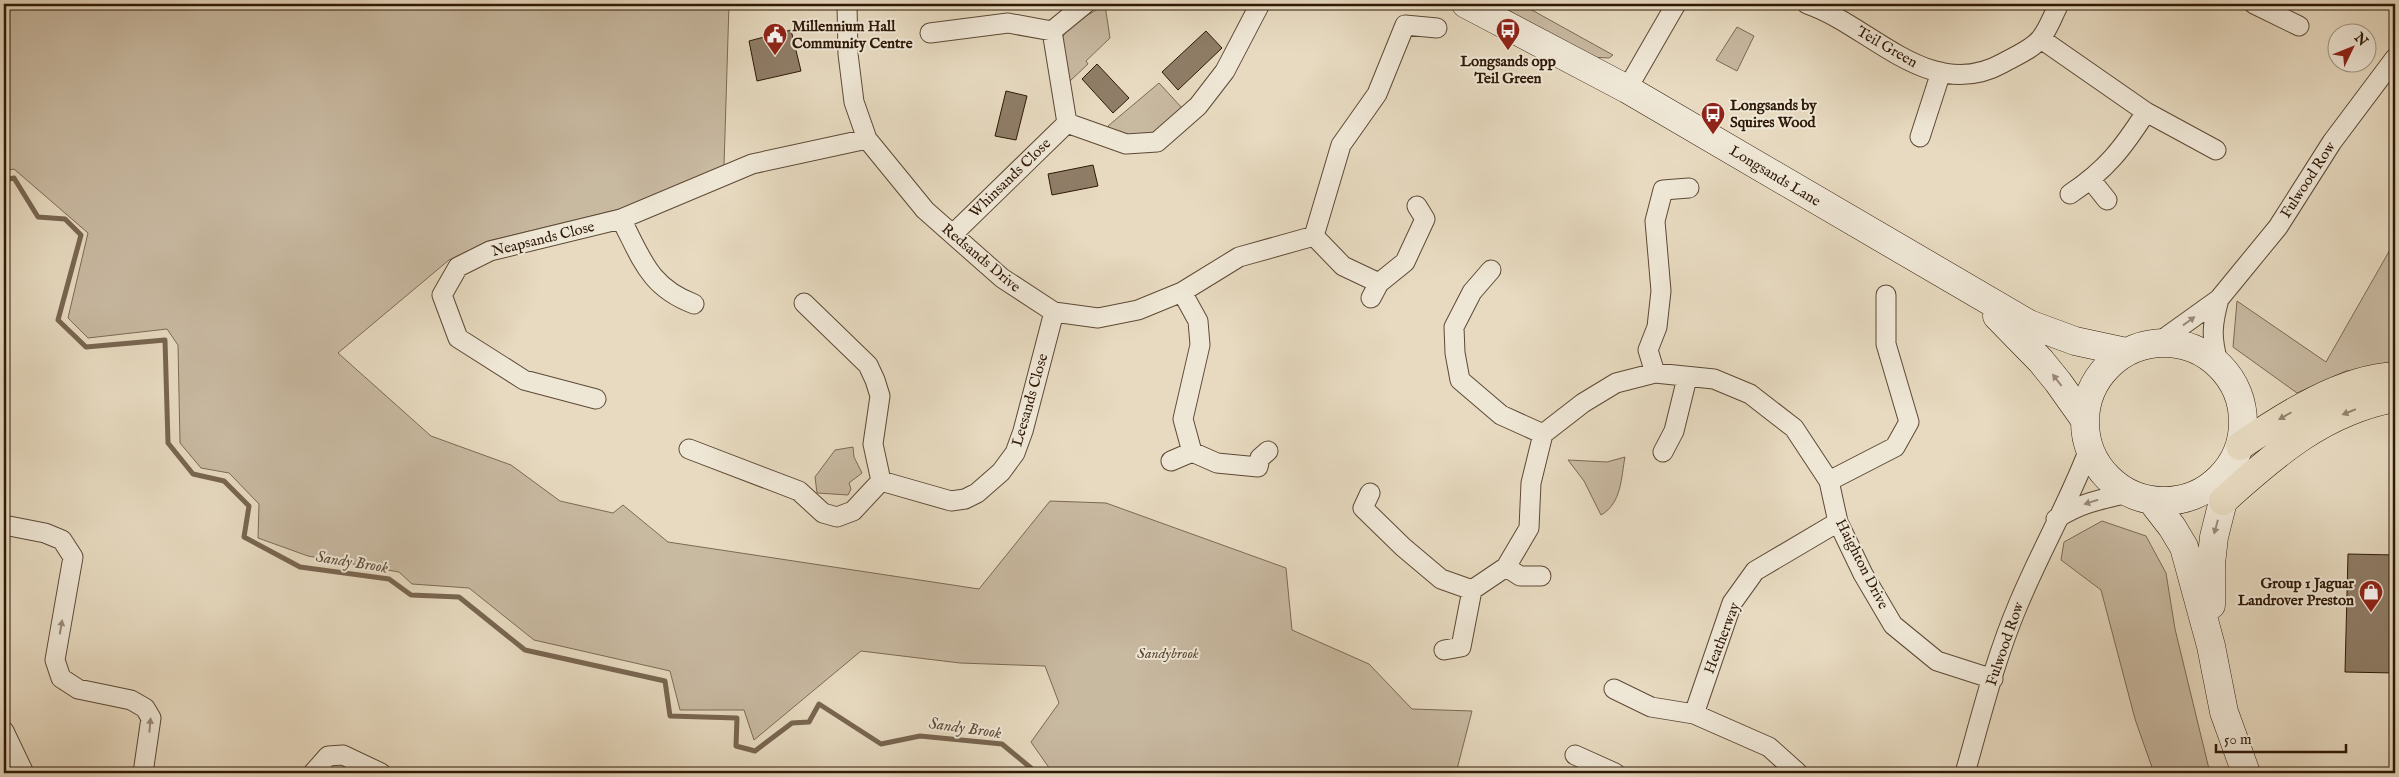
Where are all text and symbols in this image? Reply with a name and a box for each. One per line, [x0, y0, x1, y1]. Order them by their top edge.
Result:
place label: Millennium Hall Community Centre [792, 17, 913, 53]
bus stop icon: Longsands opp Teil Green [1495, 17, 1521, 51]
public building icon: Millennium Hall Community Centre [762, 22, 788, 56]
street label: Teil Green [1853, 22, 1921, 72]
north arrow [2326, 22, 2376, 72]
text: N [2349, 29, 2371, 50]
place label: Longsands opp Teil Green [1460, 52, 1556, 88]
place label: Longsands by Squires Wood [1730, 96, 1817, 132]
bus stop icon: Longsands by Squires Wood [1700, 101, 1726, 135]
street label: Whinsands Close [965, 134, 1055, 222]
street label: Fulwood Row [2276, 137, 2340, 222]
street label: Longsands Lane [1726, 141, 1824, 211]
street label: Neapsands Close [490, 217, 597, 261]
street label: Redsands Drive [938, 219, 1025, 297]
one-way arrow [2182, 316, 2196, 326]
street label: Leesands Close [1008, 351, 1052, 449]
one-way arrow [2052, 373, 2062, 387]
one-way arrow [2342, 409, 2356, 417]
one-way arrow [2278, 412, 2291, 421]
one-way arrow [2083, 498, 2098, 506]
street label: Haighton Drive [1831, 516, 1893, 612]
one-way arrow [2212, 519, 2220, 534]
water label: Sandy Brook [314, 547, 390, 579]
place label: Group 1 Jaguar Landrover Preston [2238, 574, 2354, 610]
shop icon: Group 1 Jaguar Landrover Preston [2358, 579, 2384, 613]
street label: Heatherway [1700, 599, 1745, 676]
street label: Fulwood Row [1982, 599, 2029, 688]
one-way arrow [57, 618, 65, 634]
park label: Sandybrook [1137, 644, 1199, 663]
water label: Sandy Brook [928, 714, 1003, 744]
one-way arrow [146, 717, 154, 733]
scale bar [2216, 722, 2346, 754]
text: 50 m [2224, 730, 2252, 749]

